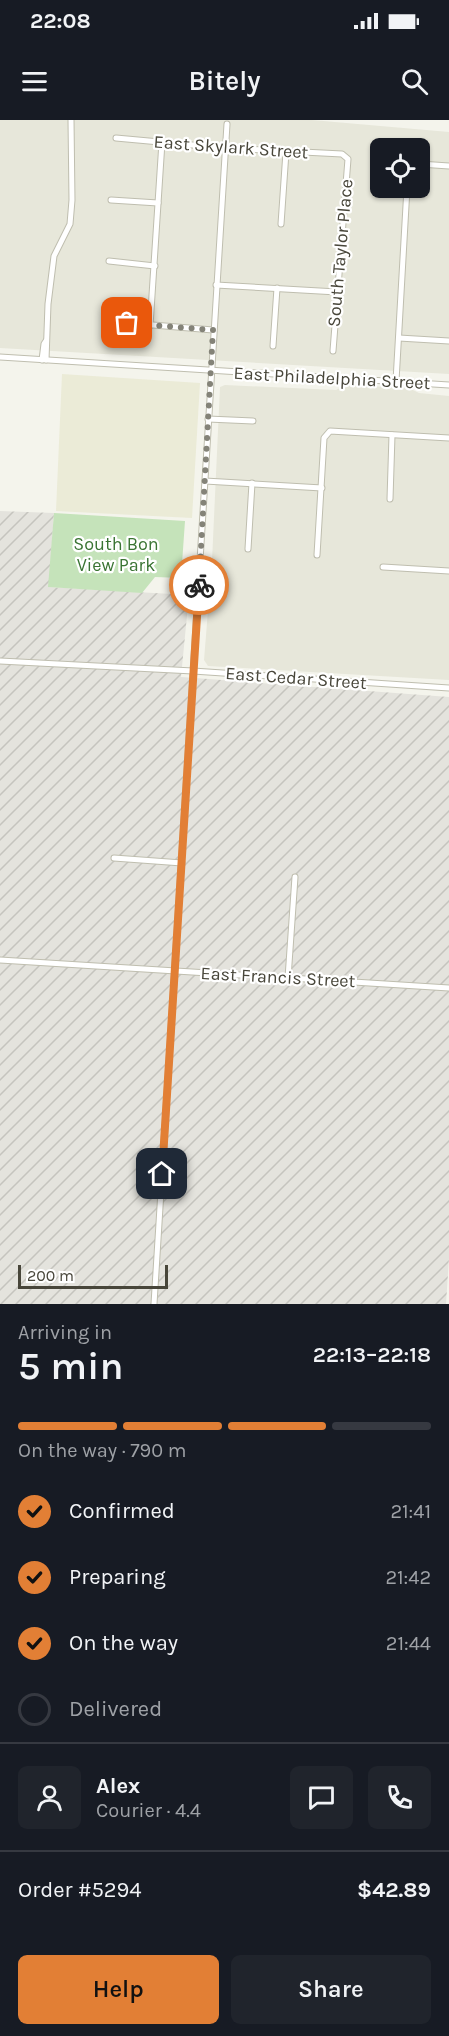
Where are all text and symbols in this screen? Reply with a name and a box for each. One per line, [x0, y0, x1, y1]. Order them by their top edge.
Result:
text: 22:08 [30, 8, 91, 34]
icon: menu [18, 65, 51, 98]
text: Bitely [189, 65, 260, 97]
icon: search [398, 65, 431, 98]
street label: East Skylark Street [153, 131, 309, 163]
map controls [370, 138, 430, 198]
button: locate [370, 138, 430, 198]
street label: South Taylor Place [323, 178, 357, 328]
pin [101, 297, 152, 348]
icon: bag [110, 306, 143, 339]
street label: East Philadelphia Street [233, 362, 431, 394]
park label: South Bon View Park [73, 533, 159, 576]
courier [169, 555, 229, 615]
icon: bike [183, 569, 216, 602]
street label: East Cedar Street [225, 662, 368, 694]
street label: East Francis Street [200, 962, 356, 992]
pin [136, 1148, 187, 1199]
icon: home [145, 1157, 178, 1190]
scale bar [18, 1262, 168, 1290]
text: 200 m [27, 1266, 74, 1285]
text: Arriving in [18, 1321, 112, 1344]
text: 22:13–22:18 [313, 1342, 431, 1368]
text: 5 min [18, 1343, 124, 1389]
text: On the way · 790 m [18, 1439, 187, 1462]
icon: check [18, 1495, 51, 1528]
text: Confirmed [69, 1498, 175, 1524]
text: 21:41 [390, 1500, 431, 1523]
icon: check [18, 1561, 51, 1594]
text: Preparing [69, 1564, 166, 1590]
text: 21:42 [385, 1566, 431, 1589]
icon: check [18, 1627, 51, 1660]
text: On the way [69, 1630, 178, 1656]
text: 21:44 [386, 1632, 431, 1655]
text: Delivered [69, 1696, 162, 1722]
button: person [18, 1766, 81, 1829]
button: chat [290, 1766, 353, 1829]
button: phone [368, 1766, 431, 1829]
text: Alex [96, 1773, 140, 1799]
text: Courier · 4.4 [96, 1799, 201, 1822]
text: Order #5294 [18, 1877, 142, 1903]
text: $42.89 [357, 1877, 431, 1903]
button: Help [18, 1955, 219, 2024]
button: Share [231, 1955, 431, 2024]

